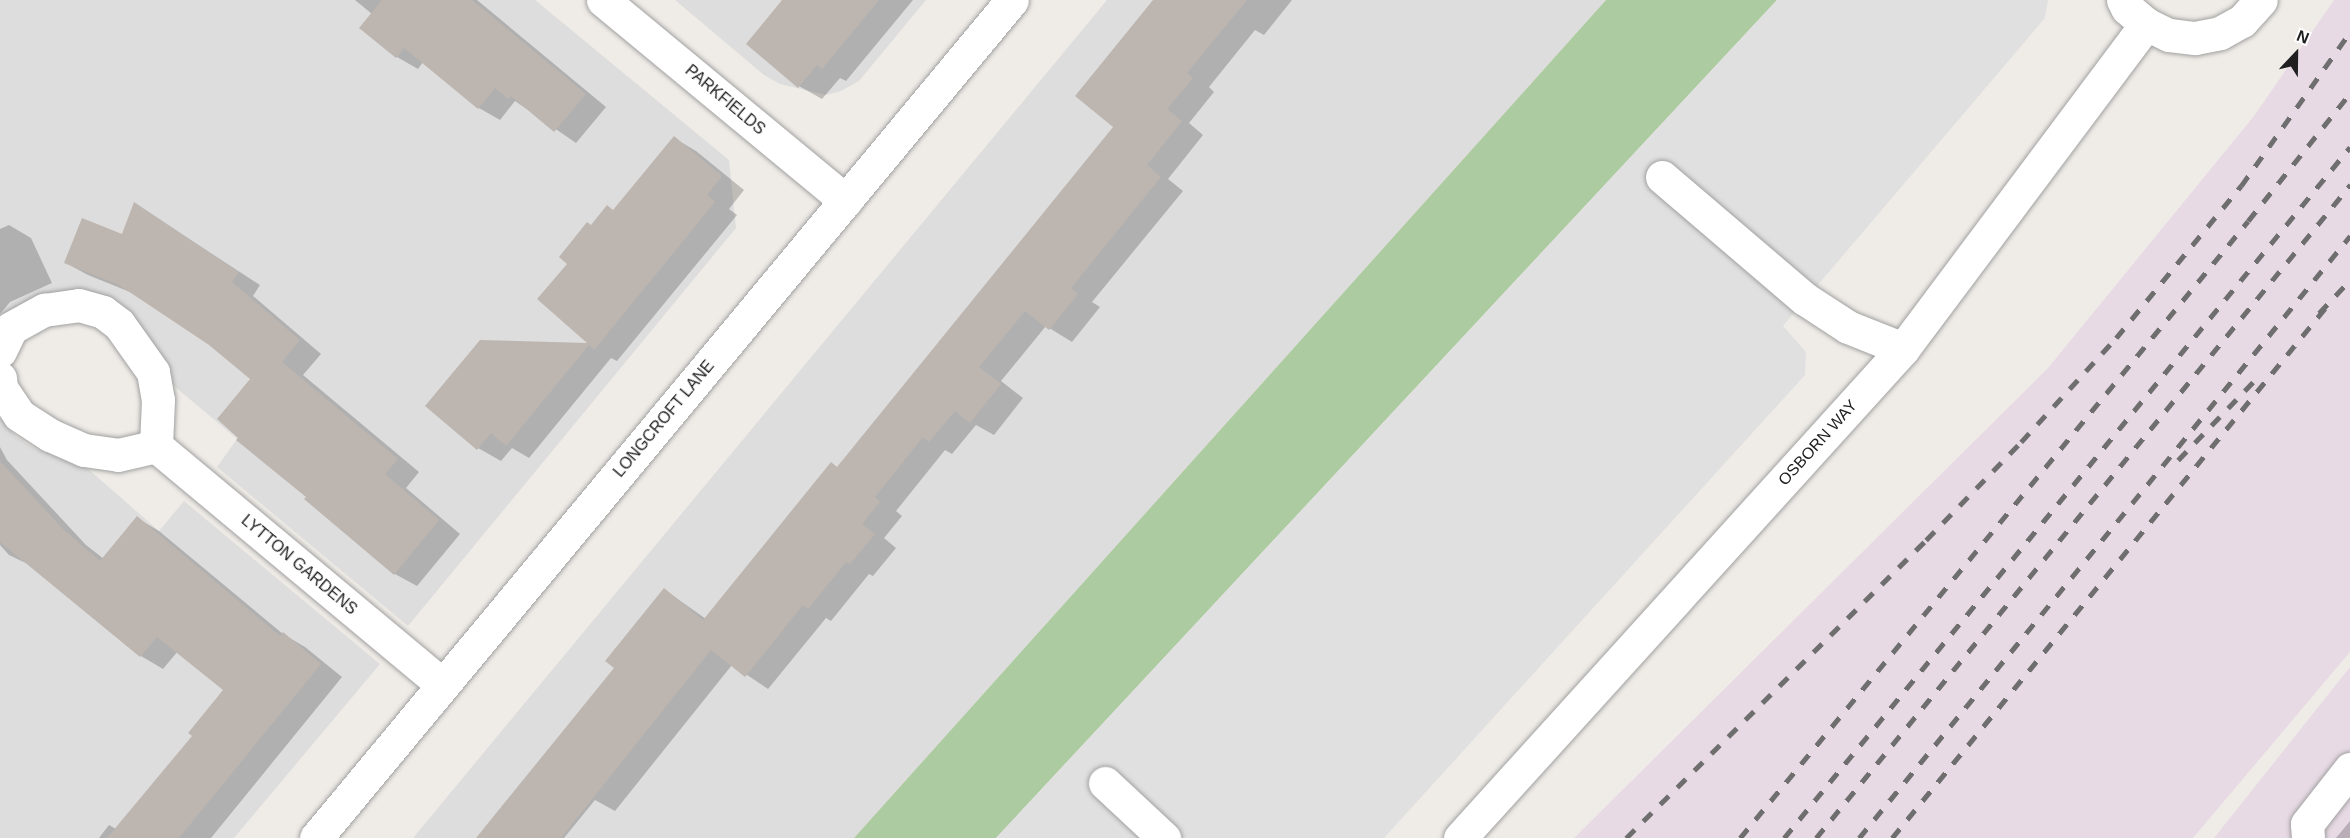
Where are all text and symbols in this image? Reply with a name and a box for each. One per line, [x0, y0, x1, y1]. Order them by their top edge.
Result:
north arrow [2266, 24, 2326, 84]
text: N [2294, 27, 2311, 47]
street label: PARKFIELDS [681, 61, 769, 139]
street label: LONGCROFT LANE [610, 357, 718, 481]
street label: OSBORN WAY [1775, 396, 1861, 490]
street label: LYTTON GARDENS [237, 511, 361, 619]

